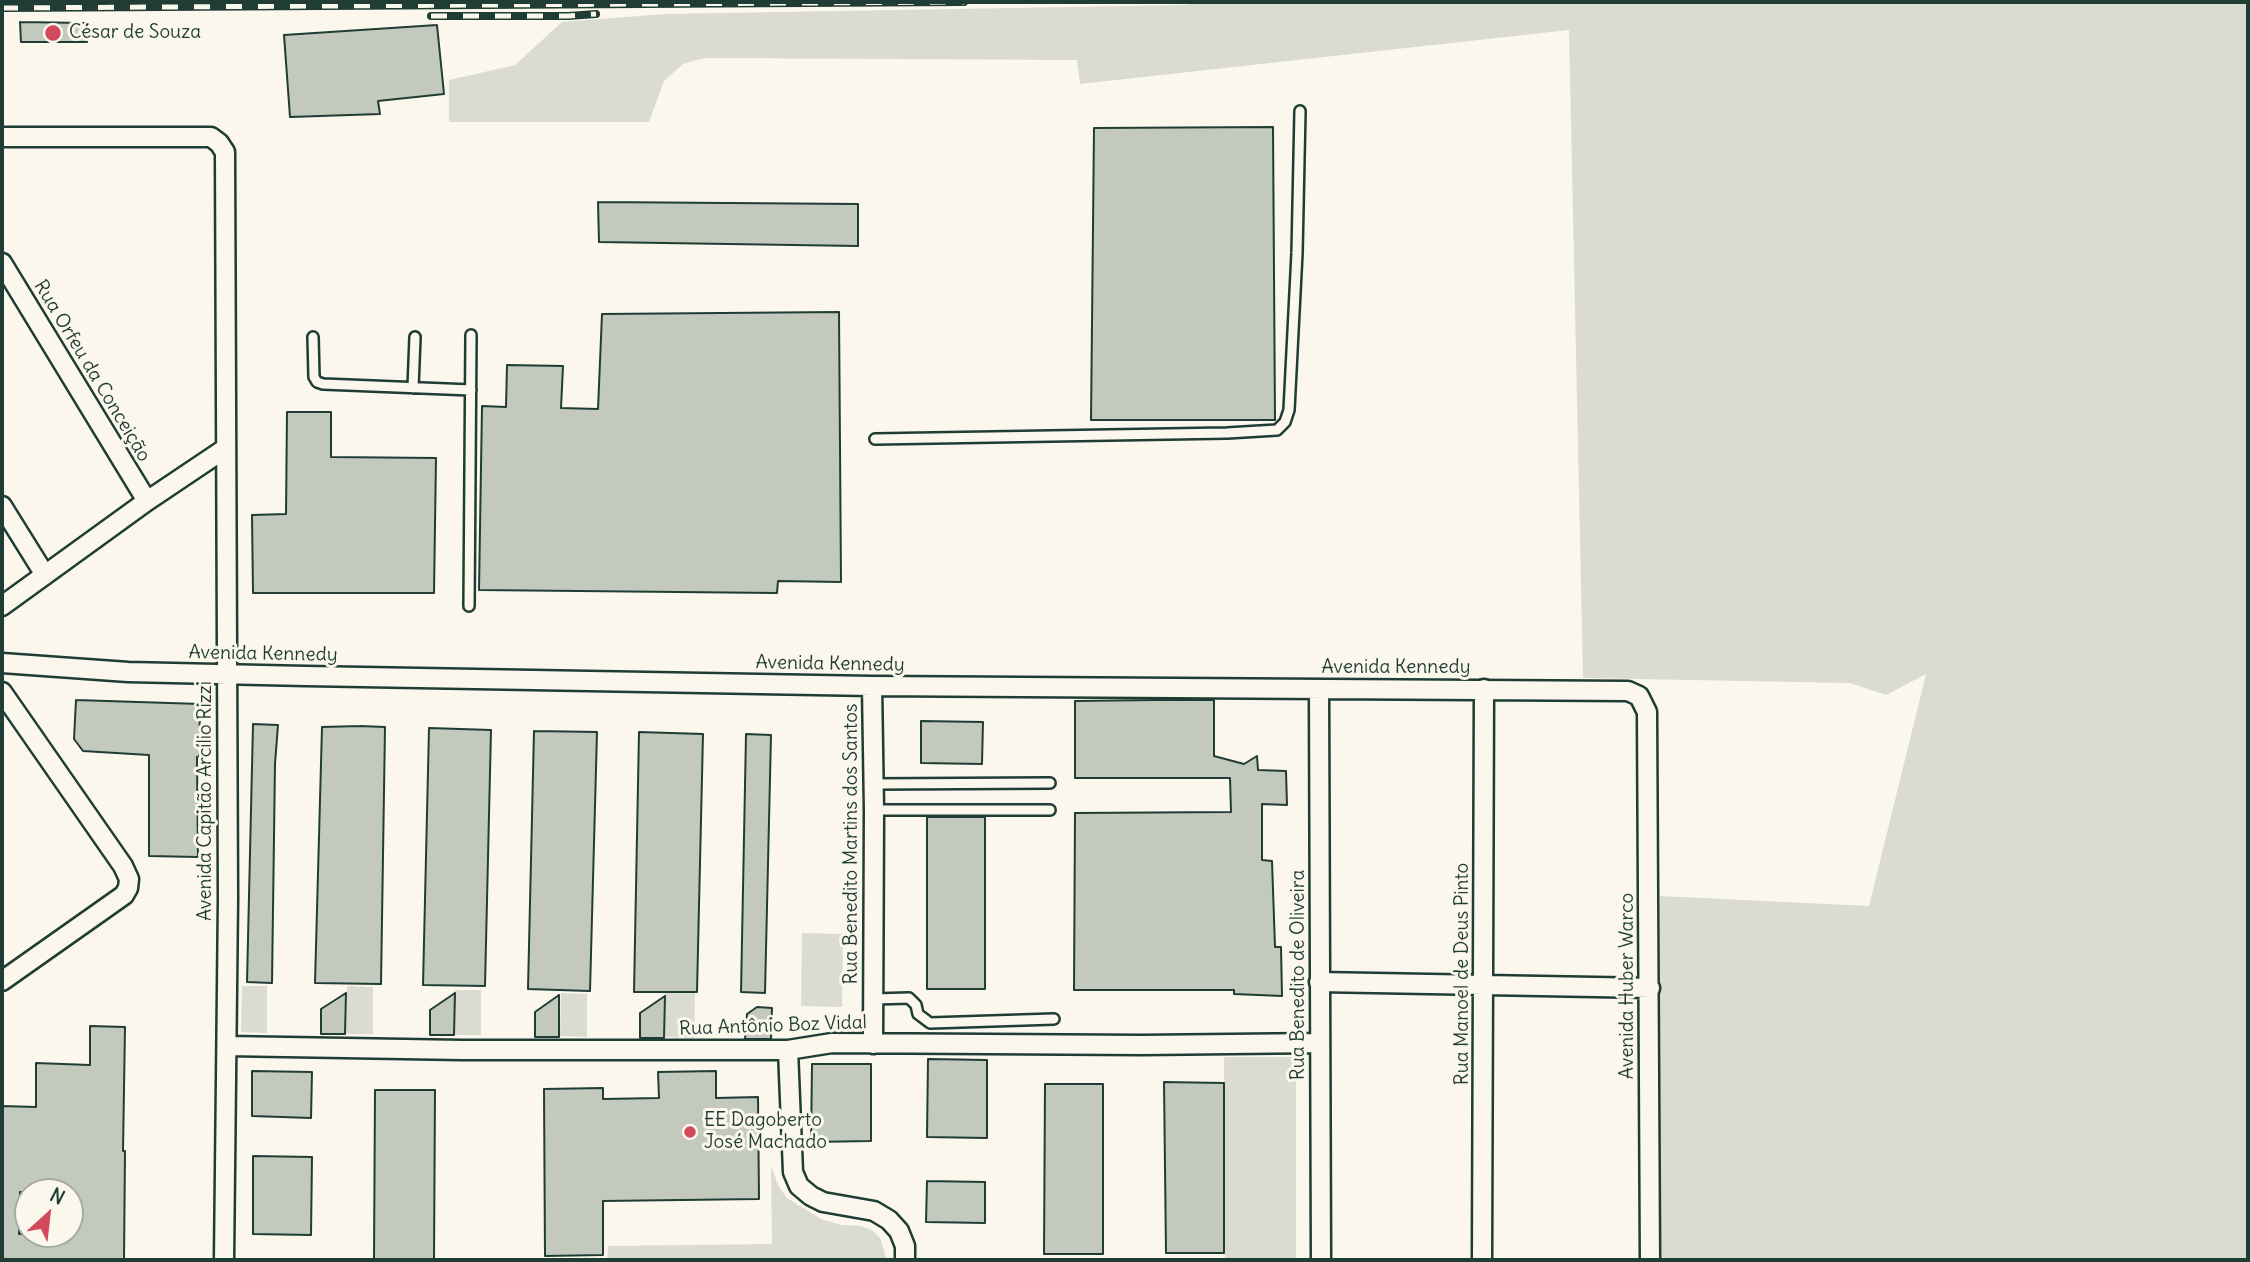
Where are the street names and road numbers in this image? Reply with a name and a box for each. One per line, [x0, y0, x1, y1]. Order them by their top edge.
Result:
street label: Rua Orfeu da Conceição [29, 276, 155, 466]
street label: Avenida Kennedy [188, 641, 338, 667]
street label: Avenida Kennedy [755, 651, 905, 677]
street label: Avenida Kennedy [1321, 657, 1471, 679]
street label: Avenida Capitão Arcílio Rizzi [195, 681, 217, 921]
street label: Rua Benedito Martins dos Santos [841, 703, 863, 985]
street label: Rua Manoel de Deus Pinto [1452, 863, 1474, 1085]
street label: Rua Benedito de Oliveira [1288, 870, 1310, 1080]
street label: Avenida Huber Warco [1617, 893, 1639, 1079]
street label: Rua Antônio Boz Vidal [679, 1011, 867, 1041]

